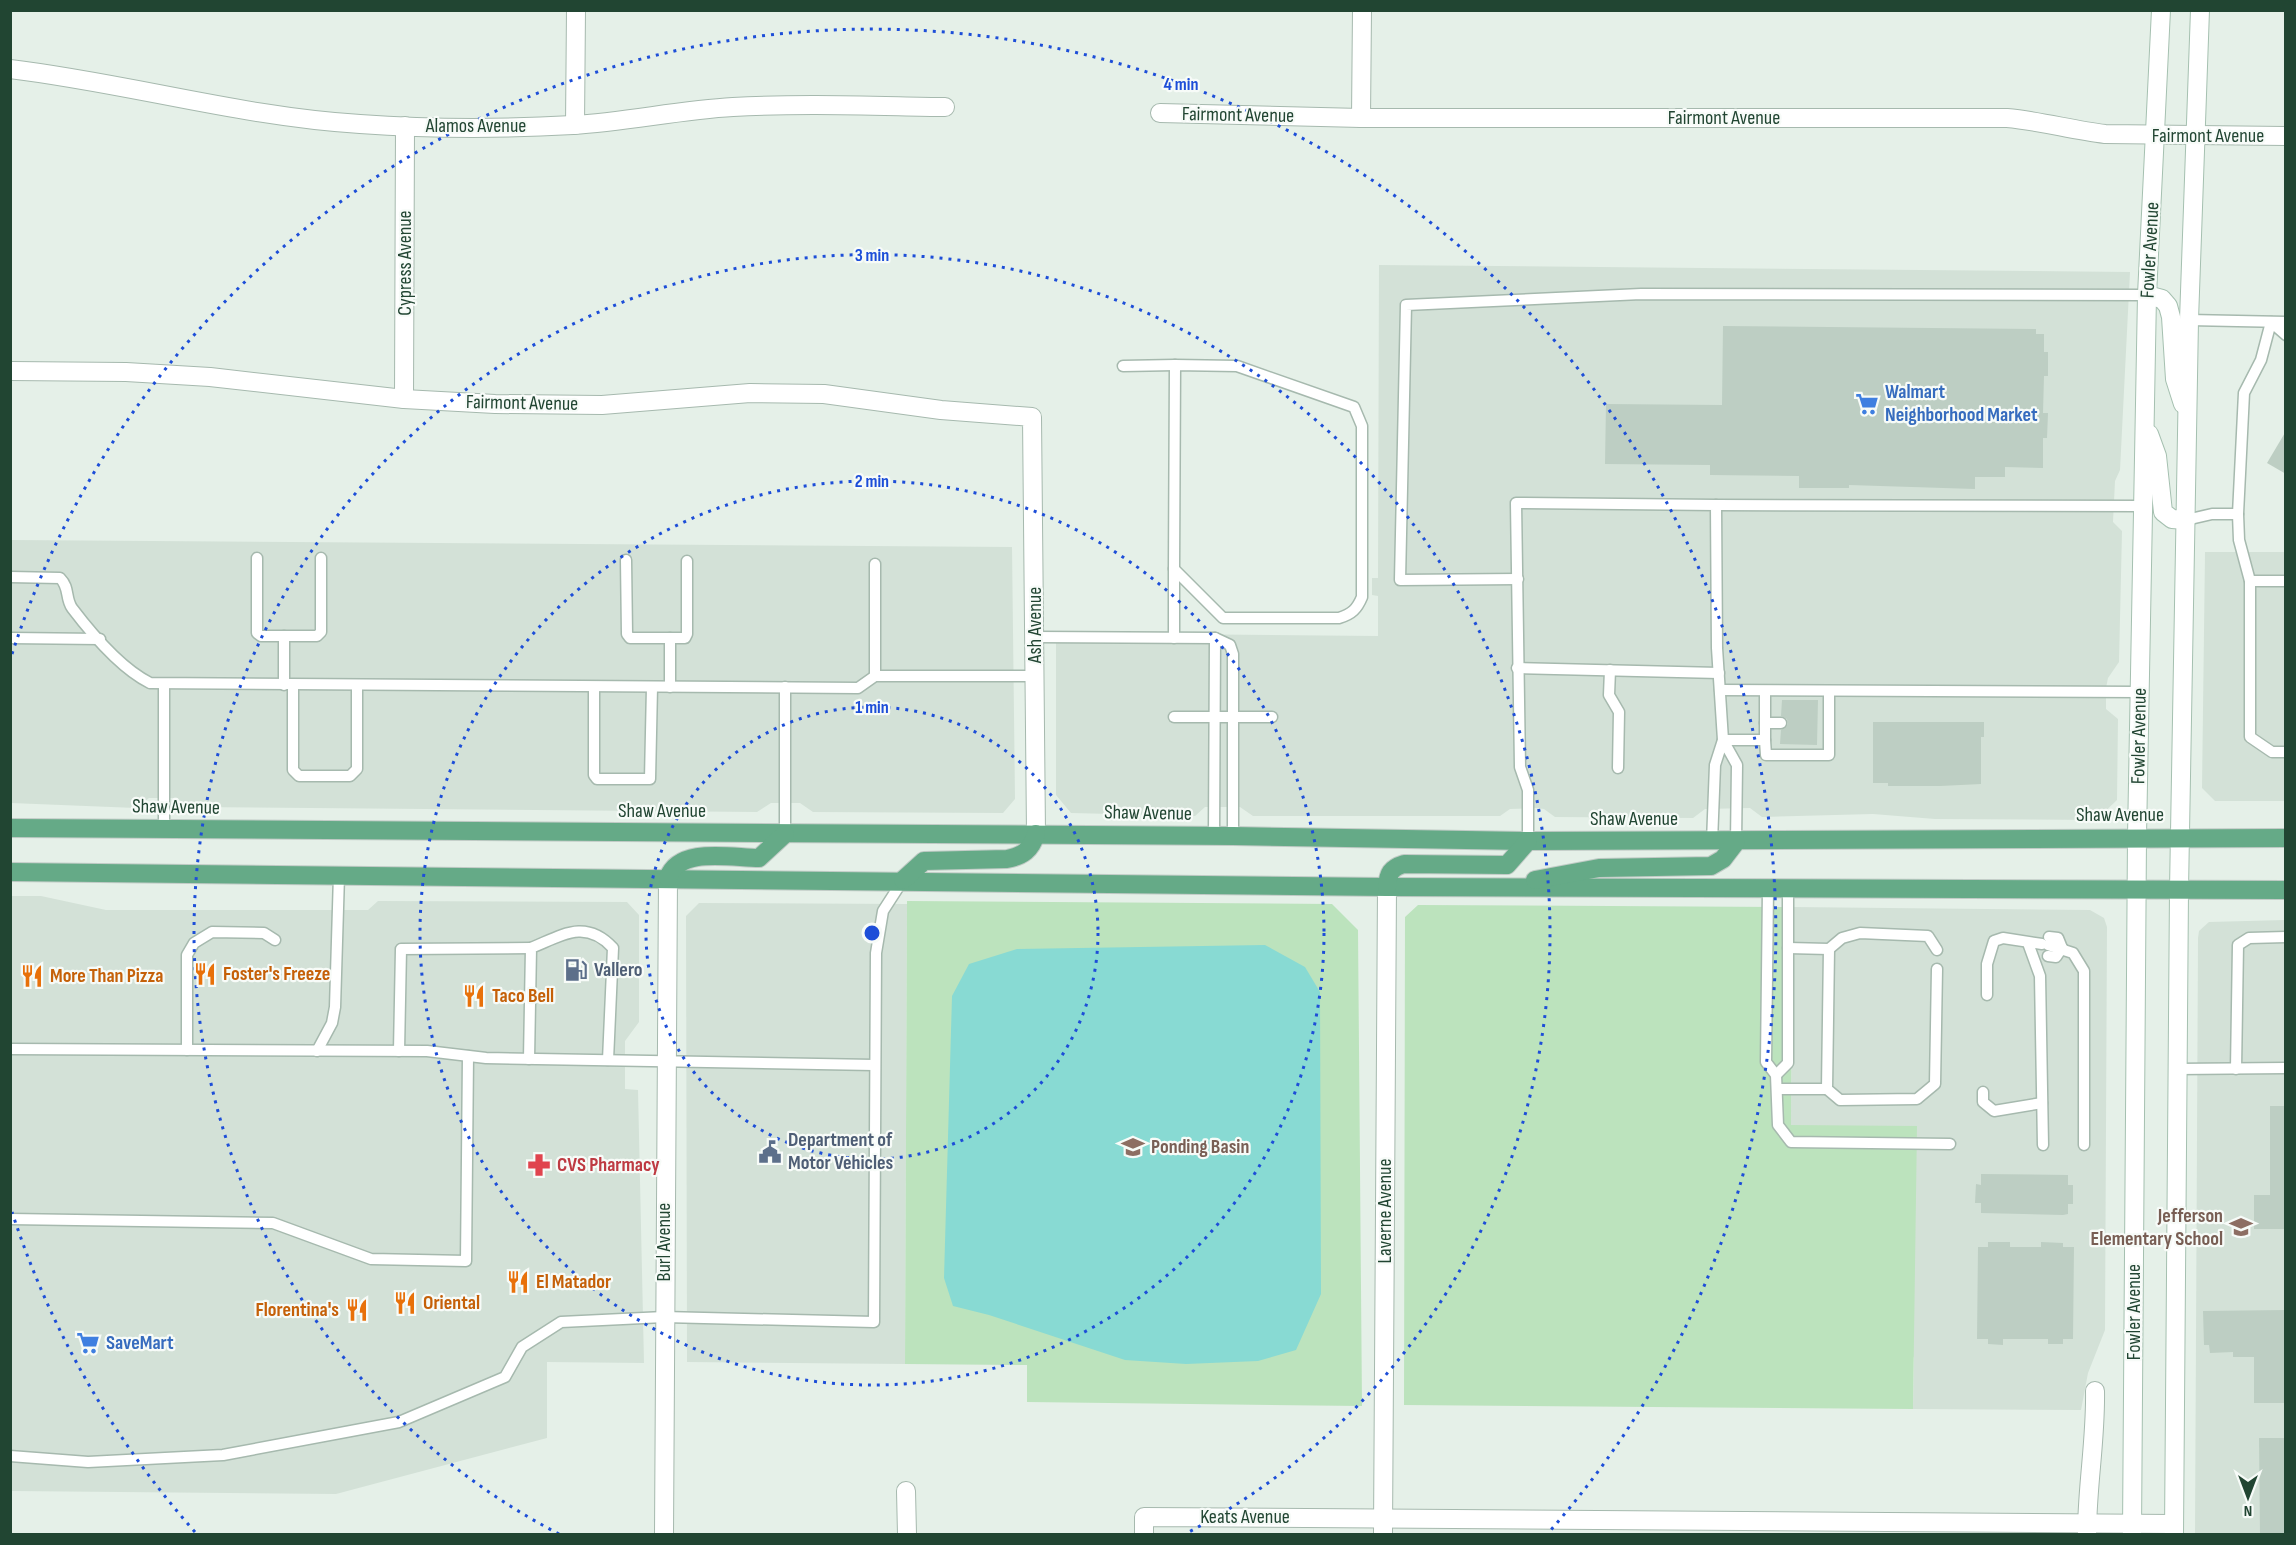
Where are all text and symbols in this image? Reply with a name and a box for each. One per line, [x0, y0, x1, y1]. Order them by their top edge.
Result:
text: 4 min [1164, 74, 1198, 95]
street label: Fairmont Avenue [1182, 102, 1294, 128]
street label: Fairmont Avenue [1668, 106, 1780, 130]
street label: Alamos Avenue [425, 114, 526, 138]
street label: Fairmont Avenue [2152, 124, 2264, 148]
street label: Fowler Avenue [2135, 201, 2165, 299]
street label: Cypress Avenue [393, 210, 417, 316]
text: 3 min [855, 245, 889, 266]
place label: Walmart Neighborhood Market [1885, 380, 2038, 427]
street label: Fairmont Avenue [466, 390, 578, 416]
supermarket icon: Walmart Neighborhood Market [1854, 391, 1880, 417]
text: 2 min [855, 471, 889, 492]
street label: Ash Avenue [1023, 587, 1047, 664]
street label: Fowler Avenue [2126, 688, 2152, 784]
text: 1 min [855, 697, 889, 718]
street label: Shaw Avenue [132, 794, 220, 820]
street label: Shaw Avenue [618, 799, 706, 823]
street label: Shaw Avenue [1104, 800, 1192, 826]
street label: Shaw Avenue [2076, 803, 2164, 827]
street label: Shaw Avenue [1590, 807, 1678, 831]
centre of rings [862, 923, 882, 943]
fuel station icon: Vallero [563, 957, 589, 983]
place label: Vallero [594, 958, 643, 982]
restaurant icon: Foster's Freeze [192, 961, 218, 987]
place label: Foster's Freeze [223, 962, 330, 986]
restaurant icon: More Than Pizza [19, 963, 45, 989]
place label: More Than Pizza [50, 964, 163, 988]
restaurant icon: Taco Bell [461, 983, 487, 1009]
place label: Taco Bell [492, 984, 554, 1008]
place label: Department of Motor Vehicles [788, 1128, 893, 1175]
school or university icon: Ponding Basin [1120, 1134, 1146, 1160]
place label: Ponding Basin [1151, 1135, 1249, 1159]
public building icon: Department of Motor Vehicles [757, 1139, 783, 1165]
pharmacy icon: CVS Pharmacy [526, 1152, 552, 1178]
place label: CVS Pharmacy [557, 1153, 660, 1177]
street label: Laverne Avenue [1373, 1159, 1397, 1264]
street label: Burl Avenue [652, 1203, 676, 1281]
place label: Jefferson Elementary School [2090, 1204, 2223, 1251]
school or university icon: Jefferson Elementary School [2228, 1214, 2254, 1240]
street label: Fowler Avenue [2122, 1264, 2146, 1360]
restaurant icon: El Matador [505, 1269, 531, 1295]
place label: El Matador [536, 1270, 611, 1294]
restaurant icon: Oriental [392, 1290, 418, 1316]
place label: Oriental [423, 1291, 480, 1315]
restaurant icon: Florentina's [344, 1297, 370, 1323]
place label: Florentina's [256, 1298, 339, 1322]
supermarket icon: SaveMart [75, 1330, 101, 1356]
place label: SaveMart [106, 1331, 174, 1355]
north arrow [2218, 1467, 2278, 1527]
text: N [2244, 1501, 2252, 1520]
street label: Keats Avenue [1200, 1505, 1290, 1529]

